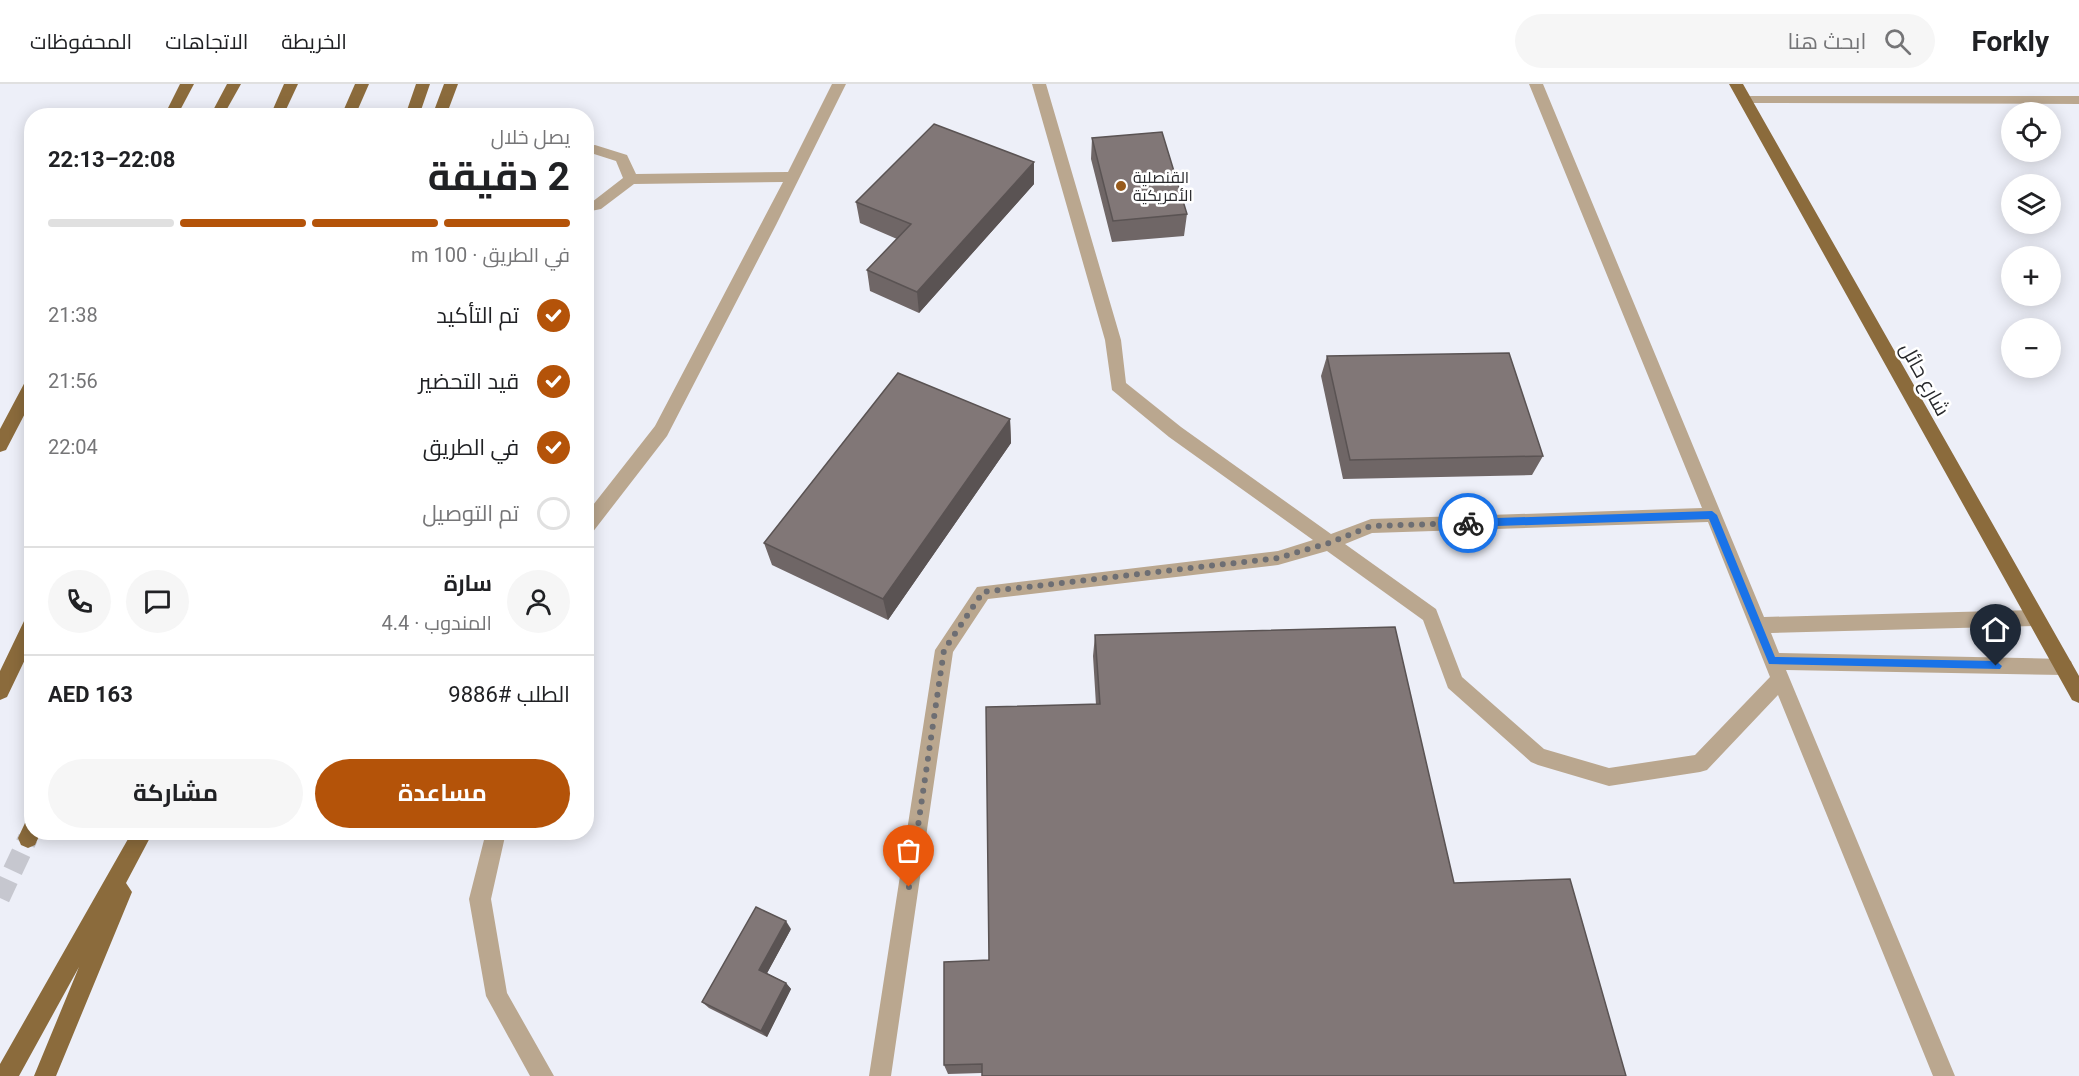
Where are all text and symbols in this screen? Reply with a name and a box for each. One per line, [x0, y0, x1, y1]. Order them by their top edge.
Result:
search box [1515, 14, 1935, 68]
icon: search [1881, 25, 1914, 58]
text: Forkly [1971, 25, 2049, 58]
text: ابحث هنا [1787, 29, 1866, 54]
text: المحفوظات [30, 30, 132, 54]
text: الاتجاهات [165, 30, 248, 54]
text: الخريطة [281, 30, 347, 54]
map controls [2001, 102, 2061, 378]
button: locate [2001, 102, 2061, 162]
text: يصل خلال [491, 125, 570, 149]
text: 22:08–22:13 [48, 147, 175, 172]
text: 2 دقيقة [428, 154, 570, 200]
place label: القنصلية الأمريكية [1133, 168, 1193, 205]
button: layers [2001, 174, 2061, 234]
marker: القنصلية الأمريكية [1114, 179, 1128, 193]
text: في الطريق · 100 m [411, 243, 570, 267]
button: + [2001, 246, 2061, 306]
icon: check [537, 299, 570, 332]
text: 21:38 [48, 303, 98, 327]
text: تم التأكيد [436, 303, 519, 328]
button: − [2001, 318, 2061, 378]
street label: شارع حائل [1893, 338, 1955, 421]
icon: check [537, 365, 570, 398]
text: 21:56 [48, 369, 98, 393]
text: قيد التحضير [418, 369, 519, 394]
icon: check [537, 431, 570, 464]
text: 22:04 [48, 435, 98, 459]
text: في الطريق [423, 435, 519, 460]
courier [1438, 493, 1498, 553]
text: تم التوصيل [422, 501, 519, 526]
icon: bike [1452, 507, 1485, 540]
button: phone [48, 570, 111, 633]
button: chat [126, 570, 189, 633]
button: person [507, 570, 570, 633]
text: سارة [444, 571, 492, 596]
pin [1970, 604, 2021, 666]
text: المندوب · 4.4 [381, 611, 492, 635]
icon: home [1979, 613, 2012, 646]
text: AED 163 [48, 682, 133, 707]
text: الطلب #9886 [448, 682, 570, 707]
button: مشاركة [48, 759, 303, 828]
button: مساعدة [315, 759, 570, 828]
pin [883, 825, 934, 887]
icon: bag [892, 834, 925, 867]

